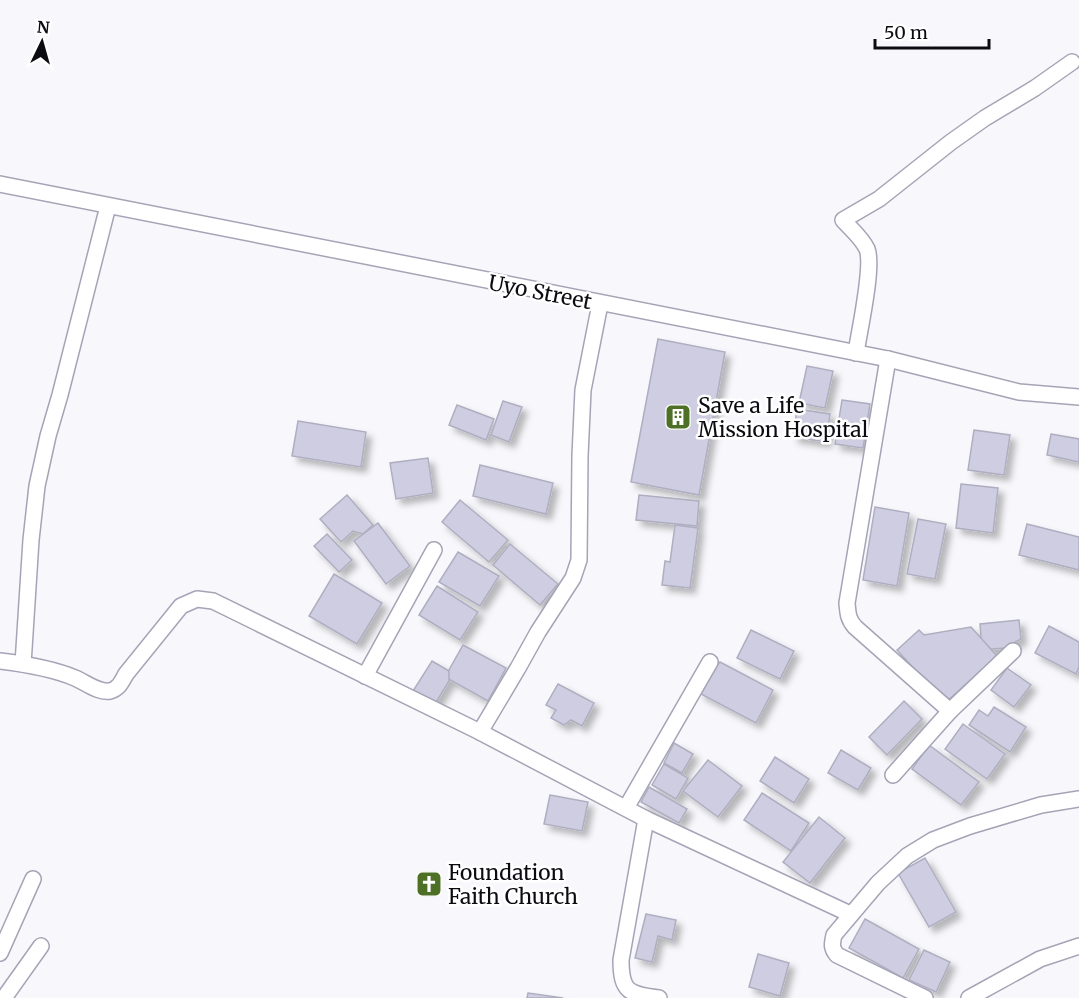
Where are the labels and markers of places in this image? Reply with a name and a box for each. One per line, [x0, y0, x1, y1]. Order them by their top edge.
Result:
place label: Save a Life Mission Hospital [698, 392, 869, 443]
building icon: Save a Life Mission Hospital [663, 402, 693, 432]
place label: Foundation Faith Church [448, 859, 578, 910]
church icon: Foundation Faith Church [414, 869, 444, 899]

